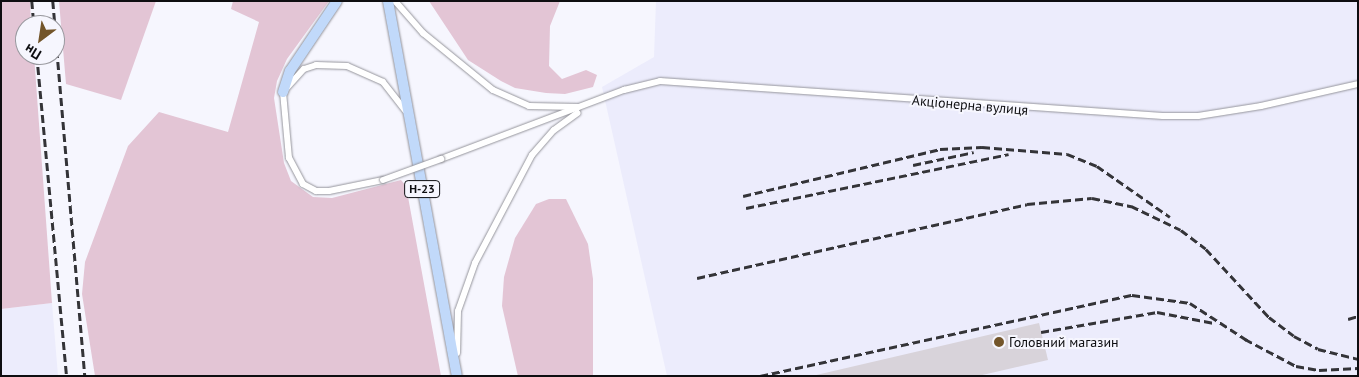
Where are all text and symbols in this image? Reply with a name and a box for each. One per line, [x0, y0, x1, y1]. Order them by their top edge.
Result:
north arrow [15, 15, 65, 65]
text: Пн [21, 40, 44, 64]
street label: Акціонерна вулиця [911, 92, 1029, 118]
road number: Н-23 [403, 180, 441, 198]
place label: Головний магазин [1009, 334, 1119, 350]
marker: Головний магазин [993, 336, 1005, 348]

